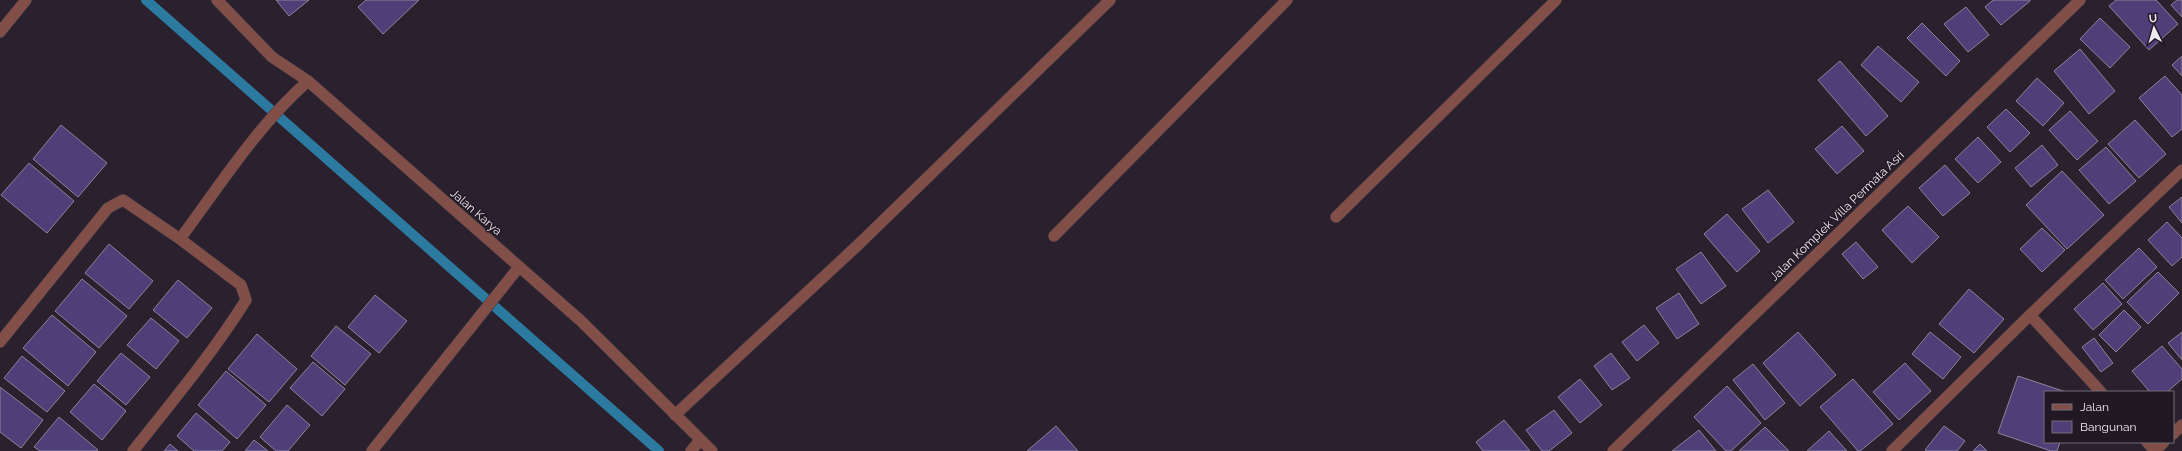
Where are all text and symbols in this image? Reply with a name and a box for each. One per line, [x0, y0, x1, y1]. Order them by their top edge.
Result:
north arrow [2134, 8, 2174, 48]
text: U [2148, 12, 2158, 25]
street label: Jalan Komplek Villa Permata Asri [1767, 148, 1907, 284]
street label: Jalan Karya [447, 186, 505, 238]
legend [2044, 391, 2174, 443]
text: Jalan [2080, 400, 2109, 414]
text: Bangunan [2080, 420, 2137, 434]

